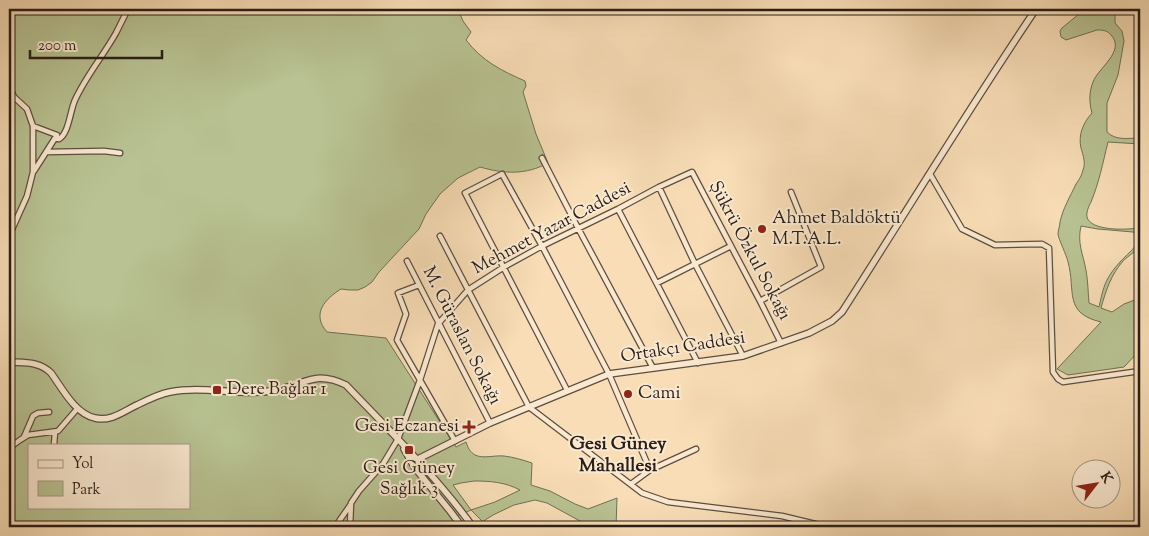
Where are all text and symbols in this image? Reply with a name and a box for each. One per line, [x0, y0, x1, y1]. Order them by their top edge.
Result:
scale bar [30, 28, 162, 60]
text: 200 m [38, 36, 77, 57]
street label: Mehmet Yazar Caddesi [468, 176, 636, 282]
street label: Şükrü Özkul Sokağı [701, 177, 797, 325]
place label: Ahmet Baldöktü M.T.A.L. [772, 206, 901, 253]
marker: Ahmet Baldöktü M.T.A.L. [756, 223, 768, 235]
street label: M. Güraslan Sokağı [415, 262, 507, 410]
street label: Ortakçı Caddesi [619, 325, 747, 371]
place label: Dere Bağlar 1 [227, 377, 327, 403]
place label: Cami [638, 381, 681, 407]
marker: Dere Bağlar 1 [211, 384, 223, 396]
marker: Cami [622, 388, 634, 400]
place label: Gesi Eczanesi [355, 414, 459, 440]
marker: Gesi Eczanesi [463, 421, 475, 433]
district label: Gesi Güney Mahallesi [570, 431, 667, 480]
legend [28, 444, 190, 508]
marker: Gesi Güney Sağlık 3 [403, 444, 415, 456]
text: Yol [72, 454, 94, 475]
place label: Gesi Güney Sağlık 3 [363, 456, 455, 503]
north arrow [1072, 458, 1122, 508]
text: K [1094, 469, 1117, 489]
text: Park [72, 480, 101, 501]

